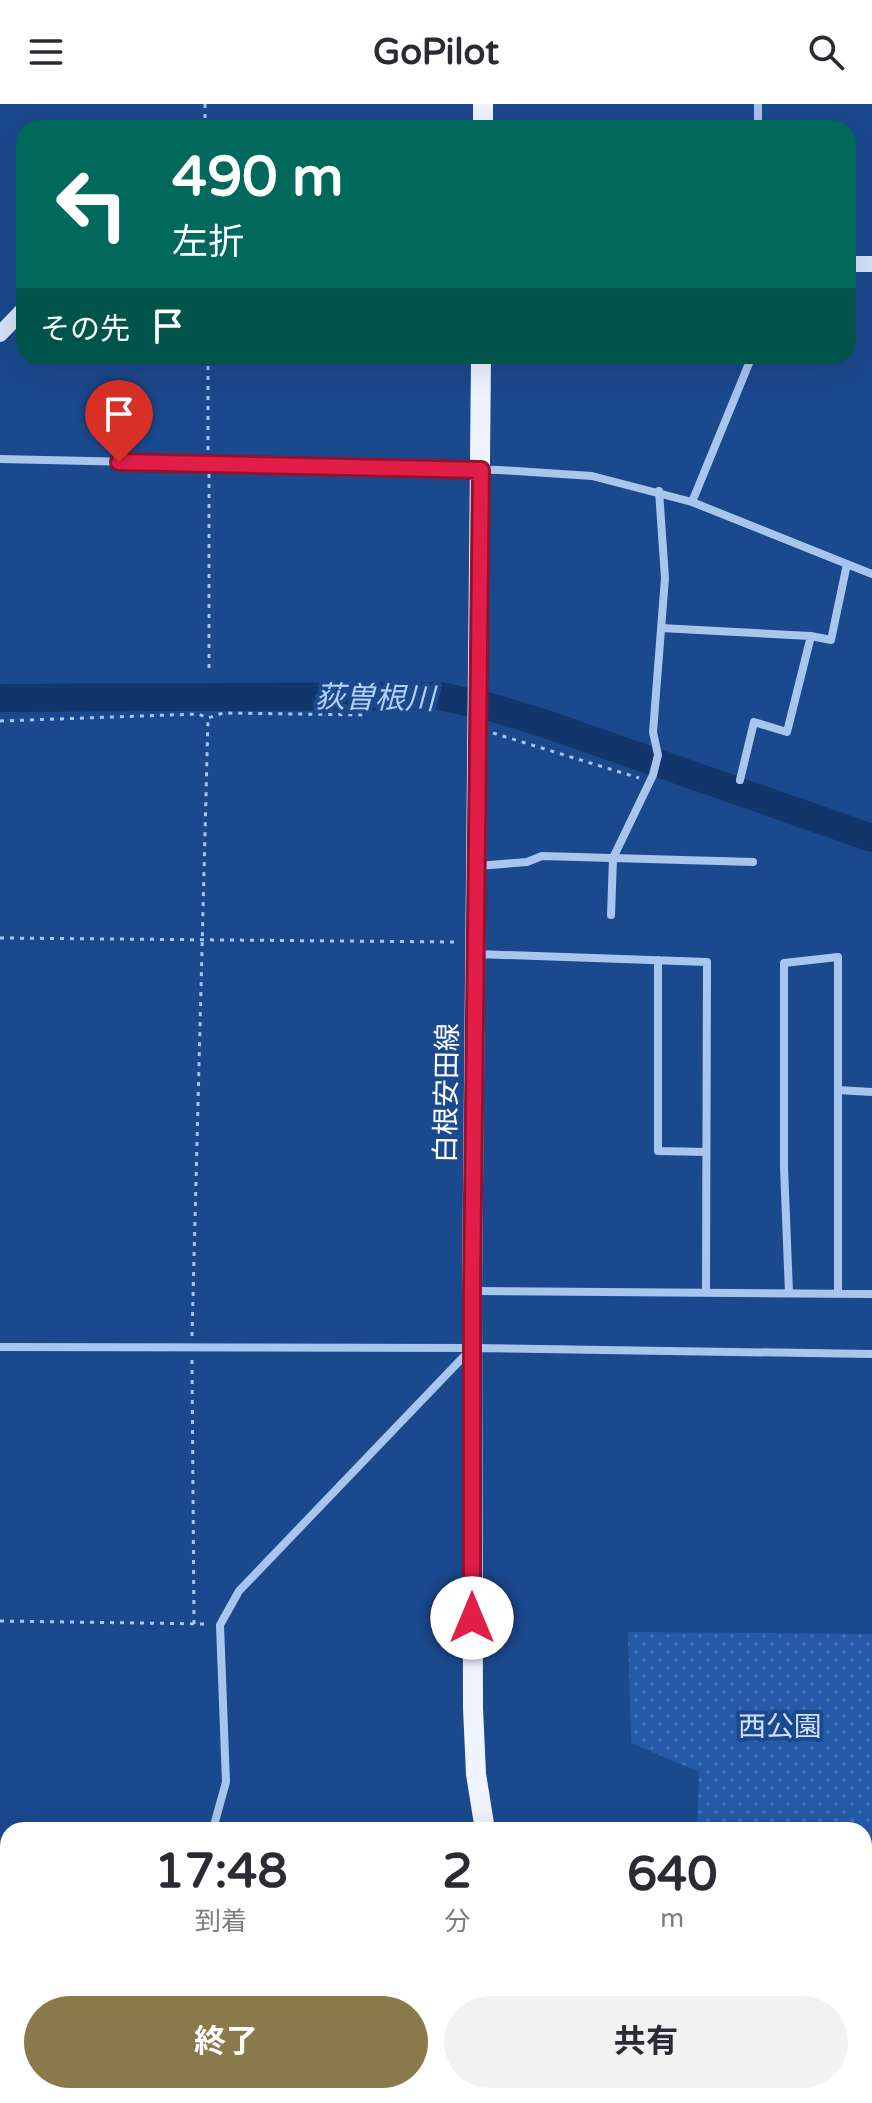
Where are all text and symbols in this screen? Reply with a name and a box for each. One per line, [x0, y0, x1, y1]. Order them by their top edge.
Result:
icon: menu [24, 30, 68, 74]
icon: search [804, 30, 848, 74]
text: GoPilot [373, 31, 499, 74]
text: 490 m [172, 144, 343, 211]
icon: left [40, 152, 144, 256]
text: 左折 [172, 221, 244, 264]
icon: arrive [146, 304, 190, 348]
text: その先 [40, 311, 130, 348]
pin [85, 380, 153, 462]
icon: arrive [97, 392, 141, 436]
water label: 荻曽根川 [315, 679, 438, 718]
street label: 白根安田線 [429, 1023, 465, 1163]
position arrow [430, 1576, 514, 1660]
park label: 西公園 [738, 1710, 822, 1744]
text: 17:48 [155, 1843, 288, 1901]
text: 2 [442, 1843, 472, 1901]
text: 640 [627, 1846, 717, 1904]
text: m [660, 1903, 684, 1934]
text: 到着 [195, 1906, 247, 1937]
text: 分 [444, 1906, 470, 1937]
button: 終了 [24, 1996, 428, 2088]
button: 共有 [444, 1996, 848, 2088]

